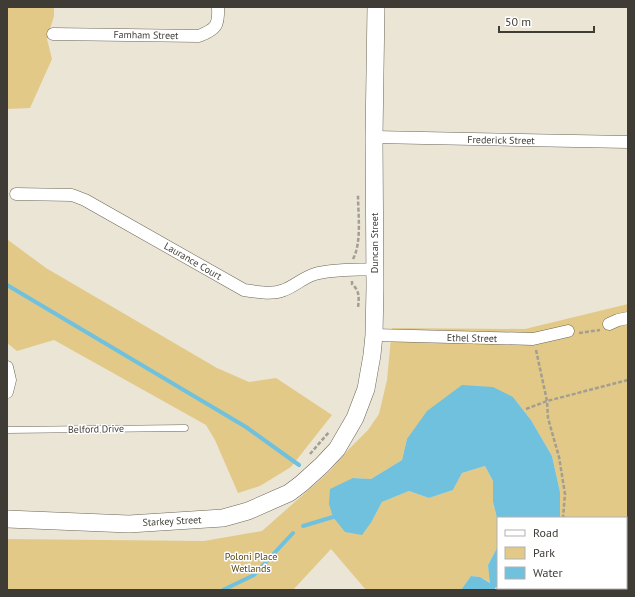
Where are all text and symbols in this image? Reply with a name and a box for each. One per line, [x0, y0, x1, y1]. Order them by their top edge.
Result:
scale bar [499, 8, 594, 34]
text: 50 m [505, 14, 531, 29]
street label: Famham Street [113, 28, 179, 42]
street label: Frederick Street [467, 133, 535, 147]
street label: Duncan Street [368, 212, 381, 273]
street label: Laurance Court [162, 239, 225, 283]
street label: Ethel Street [447, 331, 498, 345]
street label: Belford Drive [68, 422, 124, 436]
street label: Starkey Street [142, 513, 202, 529]
legend [497, 517, 627, 589]
text: Road [533, 525, 558, 540]
text: Park [533, 545, 555, 560]
park label: Poloni Place Wetlands [225, 550, 277, 575]
text: Water [533, 565, 563, 580]

